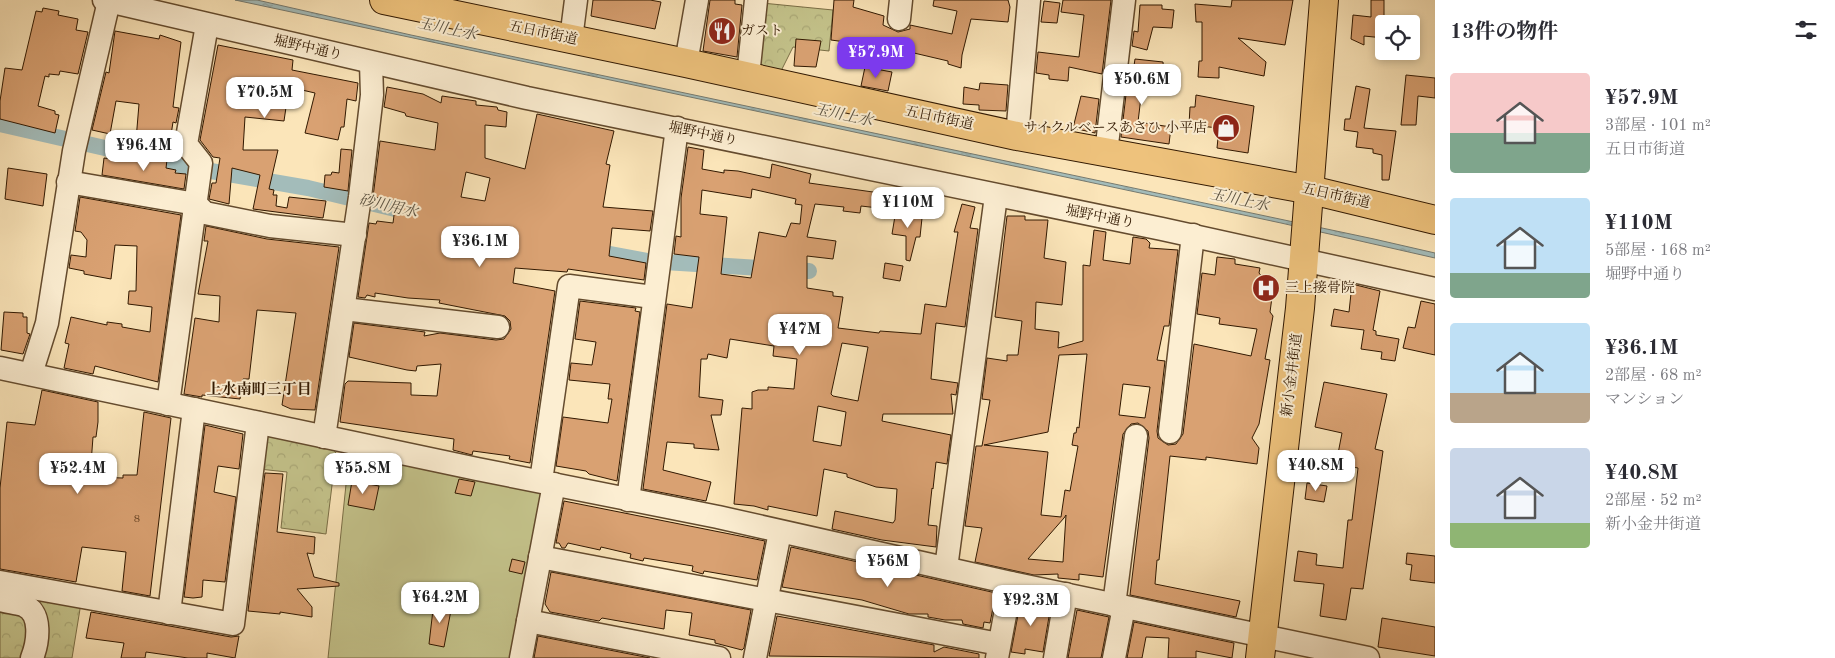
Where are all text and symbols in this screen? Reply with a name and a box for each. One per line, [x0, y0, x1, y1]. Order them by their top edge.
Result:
water label: 玉川上水 [416, 14, 480, 44]
map controls [1375, 15, 1420, 60]
button: locate [1375, 15, 1420, 60]
restaurant icon: ガスト [707, 16, 737, 46]
icon: filters [1792, 16, 1820, 44]
street label: 五日市街道 [507, 18, 579, 47]
text: 13件の物件 [1450, 22, 1558, 43]
place label: ガスト [741, 24, 783, 38]
street label: 堀野中通り [272, 32, 344, 63]
pin: ¥57.9M [835, 36, 917, 79]
text: ¥57.9M [848, 45, 904, 61]
pin: ¥50.6M [1101, 64, 1183, 106]
text: ¥50.6M [1114, 72, 1170, 88]
pin: ¥70.5M [224, 76, 306, 119]
text: ¥70.5M [237, 85, 293, 101]
text: ¥57.9M [1605, 88, 1678, 109]
icon: home [1490, 93, 1550, 153]
water label: 玉川上水 [812, 100, 876, 130]
street label: 五日市街道 [903, 103, 975, 132]
shop icon: サイクルベースあさひ 小平店 [1211, 113, 1241, 143]
text: 3部屋 · 101 m² [1605, 118, 1711, 134]
street label: 堀野中通り [667, 119, 739, 148]
place label: サイクルベースあさひ 小平店 [1023, 120, 1207, 135]
pin: ¥96.4M [103, 130, 185, 172]
text: ¥96.4M [116, 138, 172, 154]
text: 五日市街道 [1605, 142, 1685, 158]
street label: 五日市街道 [1300, 180, 1372, 211]
water label: 玉川上水 [1208, 185, 1272, 215]
pin: ¥110M [873, 186, 943, 229]
water label: 砂川用水 [357, 191, 421, 222]
text: ¥110M [882, 195, 934, 211]
street label: 堀野中通り [1064, 202, 1136, 231]
text: ¥110M [1605, 213, 1672, 234]
icon: home [1490, 218, 1550, 278]
pin: ¥36.1M [439, 226, 521, 268]
text: ¥36.1M [452, 234, 508, 250]
text: 5部屋 · 168 m² [1605, 243, 1711, 259]
text: 堀野中通り [1605, 267, 1685, 283]
hospital icon: 三上接骨院 [1251, 273, 1281, 303]
place label: 三上接骨院 [1285, 280, 1355, 295]
pin: ¥47M [770, 314, 830, 356]
text: ¥47M [779, 322, 821, 338]
street label: 新小金井街道 [1279, 332, 1304, 418]
text: ¥36.1M [1605, 338, 1678, 359]
icon: home [1490, 343, 1550, 403]
text: 2部屋 · 68 m² [1605, 368, 1702, 384]
district label: 上水南町三丁目 [206, 381, 312, 398]
text: マンション [1605, 392, 1684, 408]
pin: ¥40.8M [1275, 450, 1357, 492]
pin: ¥52.4M [37, 452, 119, 495]
pin: ¥55.8M [322, 452, 404, 495]
text: ¥40.8M [1288, 458, 1344, 474]
text: ¥52.4M [50, 461, 106, 477]
text: ¥55.8M [335, 461, 391, 477]
text: ¥40.8M [1605, 463, 1678, 484]
icon: home [1490, 468, 1550, 528]
text: 2部屋 · 52 m² [1605, 493, 1702, 509]
house number: 8 [134, 514, 140, 525]
text: 新小金井街道 [1605, 517, 1701, 533]
pin: ¥56M [858, 546, 918, 588]
text: ¥56M [867, 554, 909, 570]
pin: ¥64.2M [399, 582, 481, 624]
pin: ¥92.3M [990, 584, 1072, 627]
text: ¥64.2M [412, 590, 468, 606]
text: ¥92.3M [1003, 593, 1059, 609]

